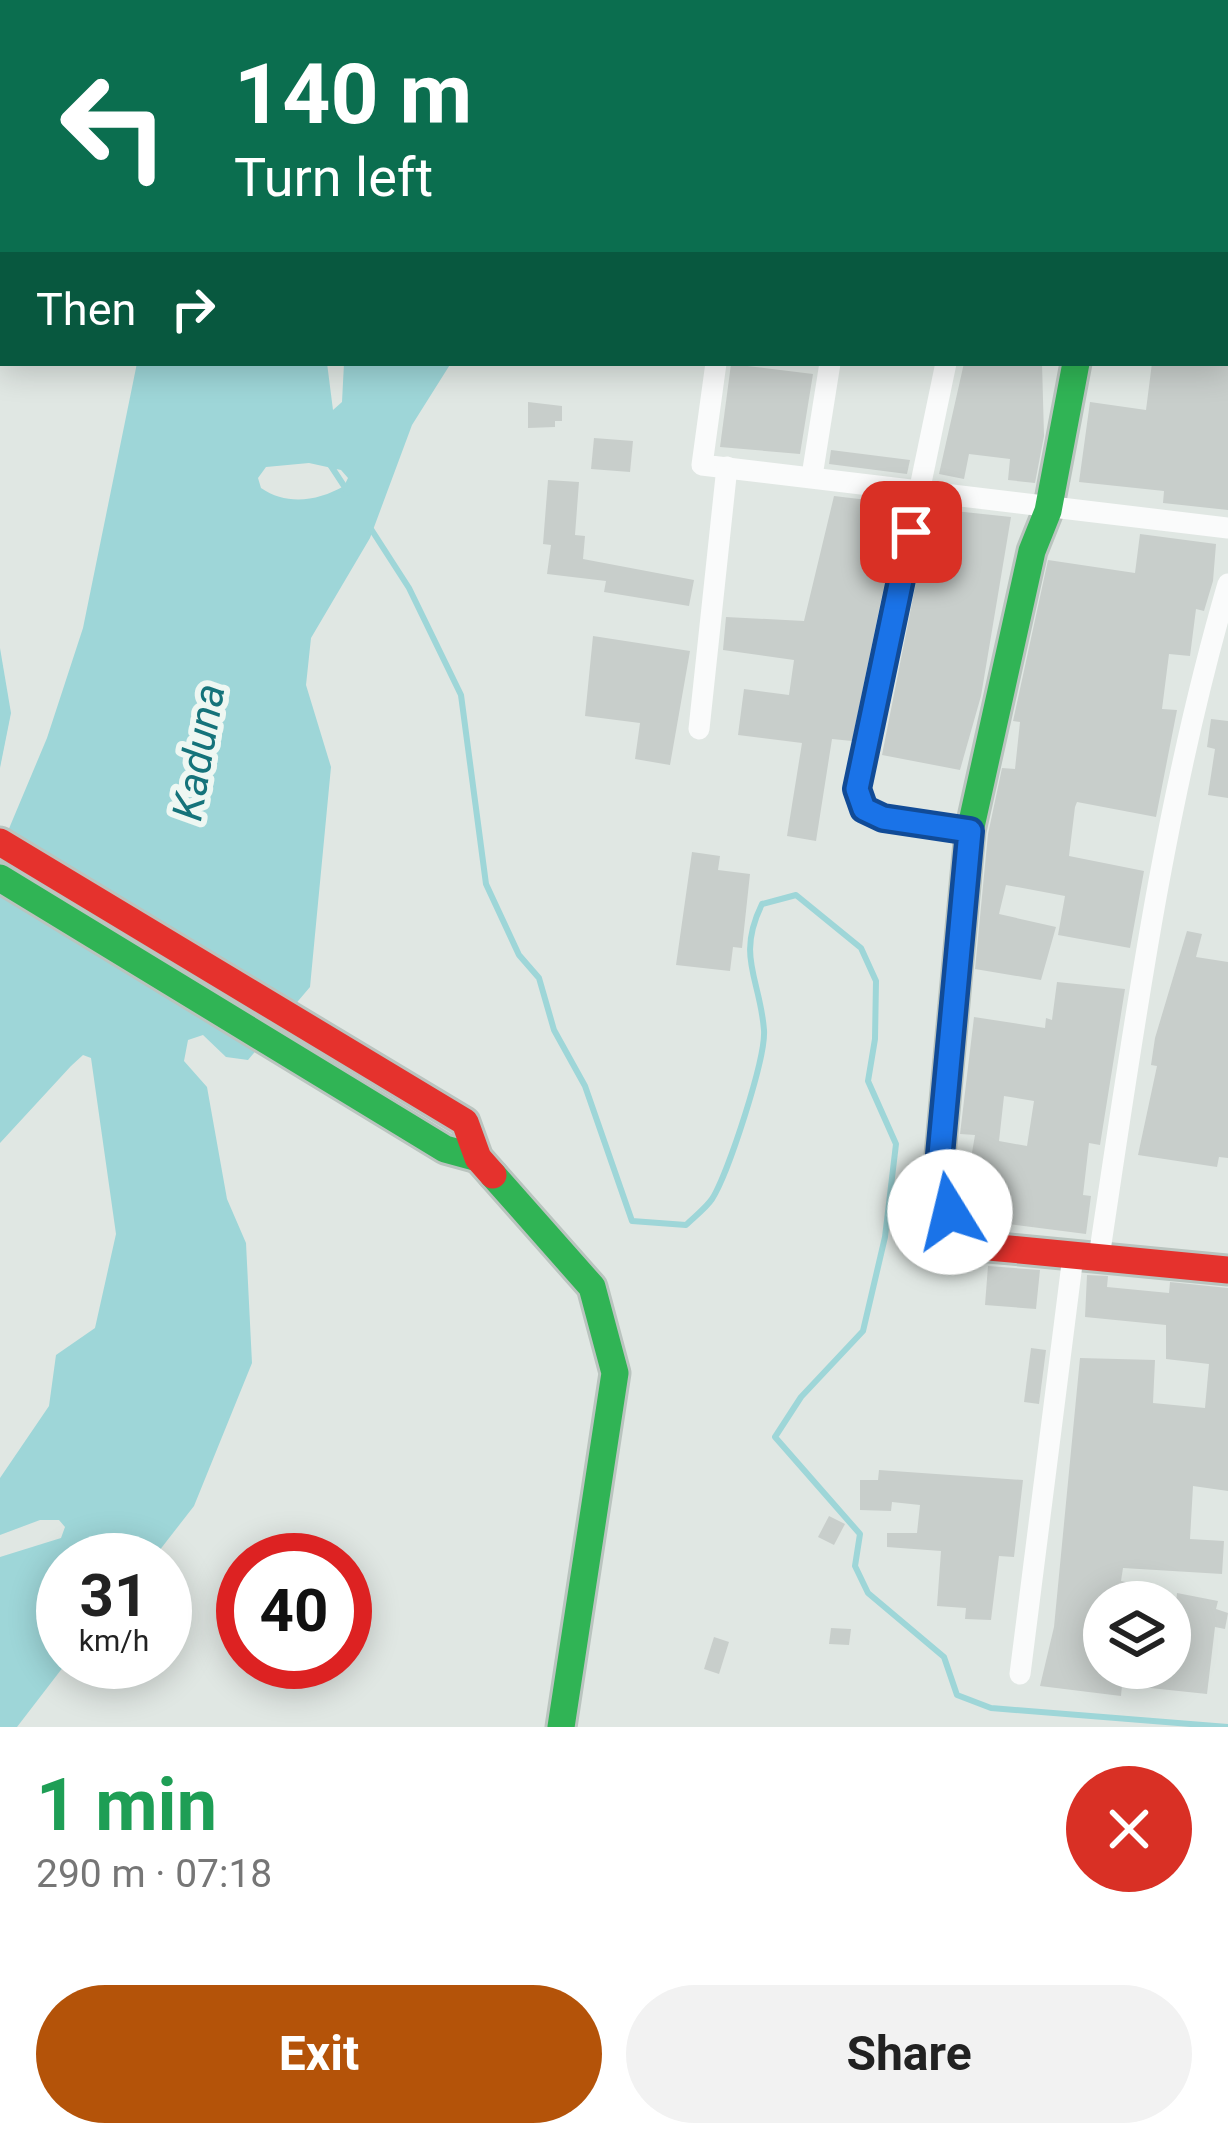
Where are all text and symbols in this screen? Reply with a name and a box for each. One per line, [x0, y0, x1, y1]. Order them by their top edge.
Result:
text: 140 m [234, 45, 472, 144]
icon: left [36, 48, 192, 204]
text: Turn left [234, 146, 433, 209]
icon: right [160, 276, 226, 342]
text: Then [36, 283, 136, 336]
pin [860, 481, 962, 583]
icon: arrive [878, 499, 944, 565]
water label: Kaduna [162, 680, 235, 824]
position arrow [887, 1149, 1013, 1275]
speed limit sign: 40 [216, 1533, 372, 1689]
text: 31 [80, 1560, 148, 1631]
map controls [1083, 1581, 1191, 1689]
button: layers [1083, 1581, 1191, 1689]
text: km/h [79, 1623, 149, 1658]
text: 1 min [36, 1763, 217, 1848]
button: close [1066, 1766, 1192, 1892]
text: 290 m · 07:18 [36, 1851, 272, 1897]
button: Exit [36, 1985, 602, 2123]
button: Share [626, 1985, 1192, 2123]

